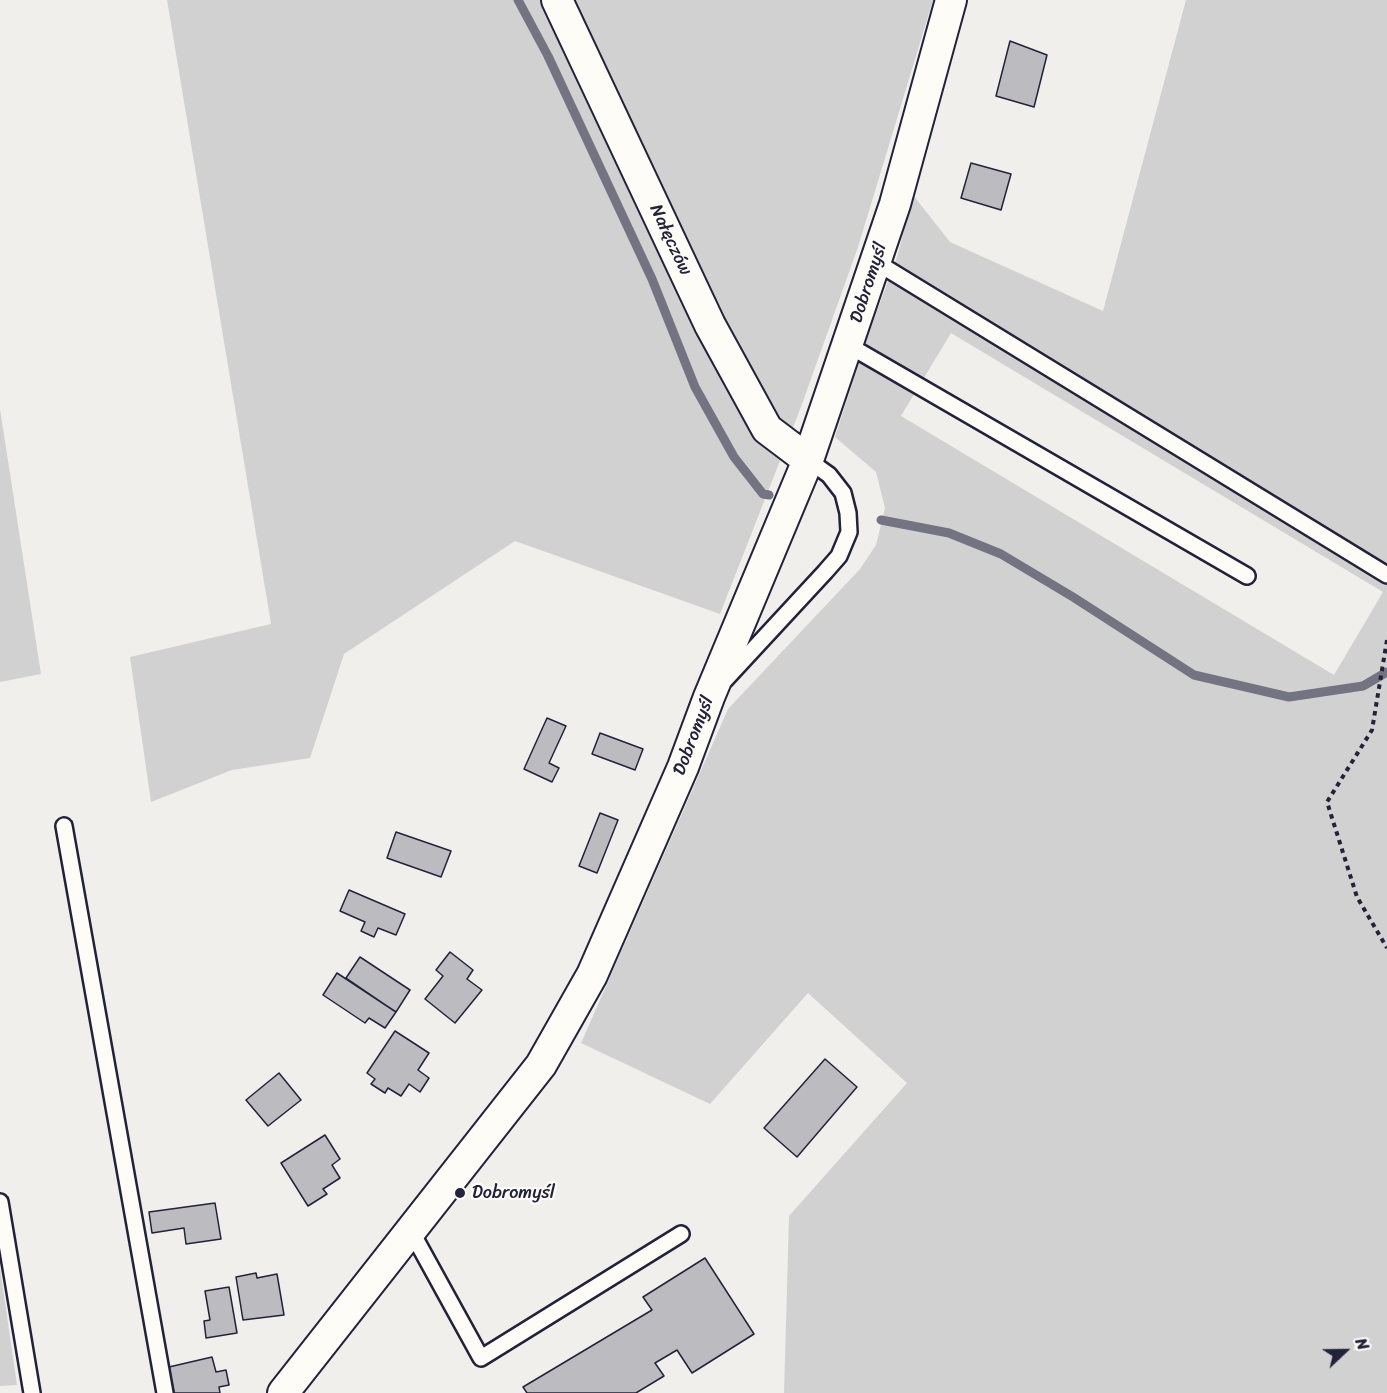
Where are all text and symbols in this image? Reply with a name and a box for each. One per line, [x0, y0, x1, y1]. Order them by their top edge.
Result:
street label: Nałęczów [644, 201, 696, 279]
street label: Dobromyśl [846, 240, 892, 326]
street label: Dobromyśl [669, 693, 719, 779]
place label: Dobromyśl [472, 1182, 555, 1204]
marker: Dobromyśl [453, 1186, 467, 1200]
north arrow [1315, 1321, 1375, 1381]
text: N [1347, 1333, 1378, 1355]

